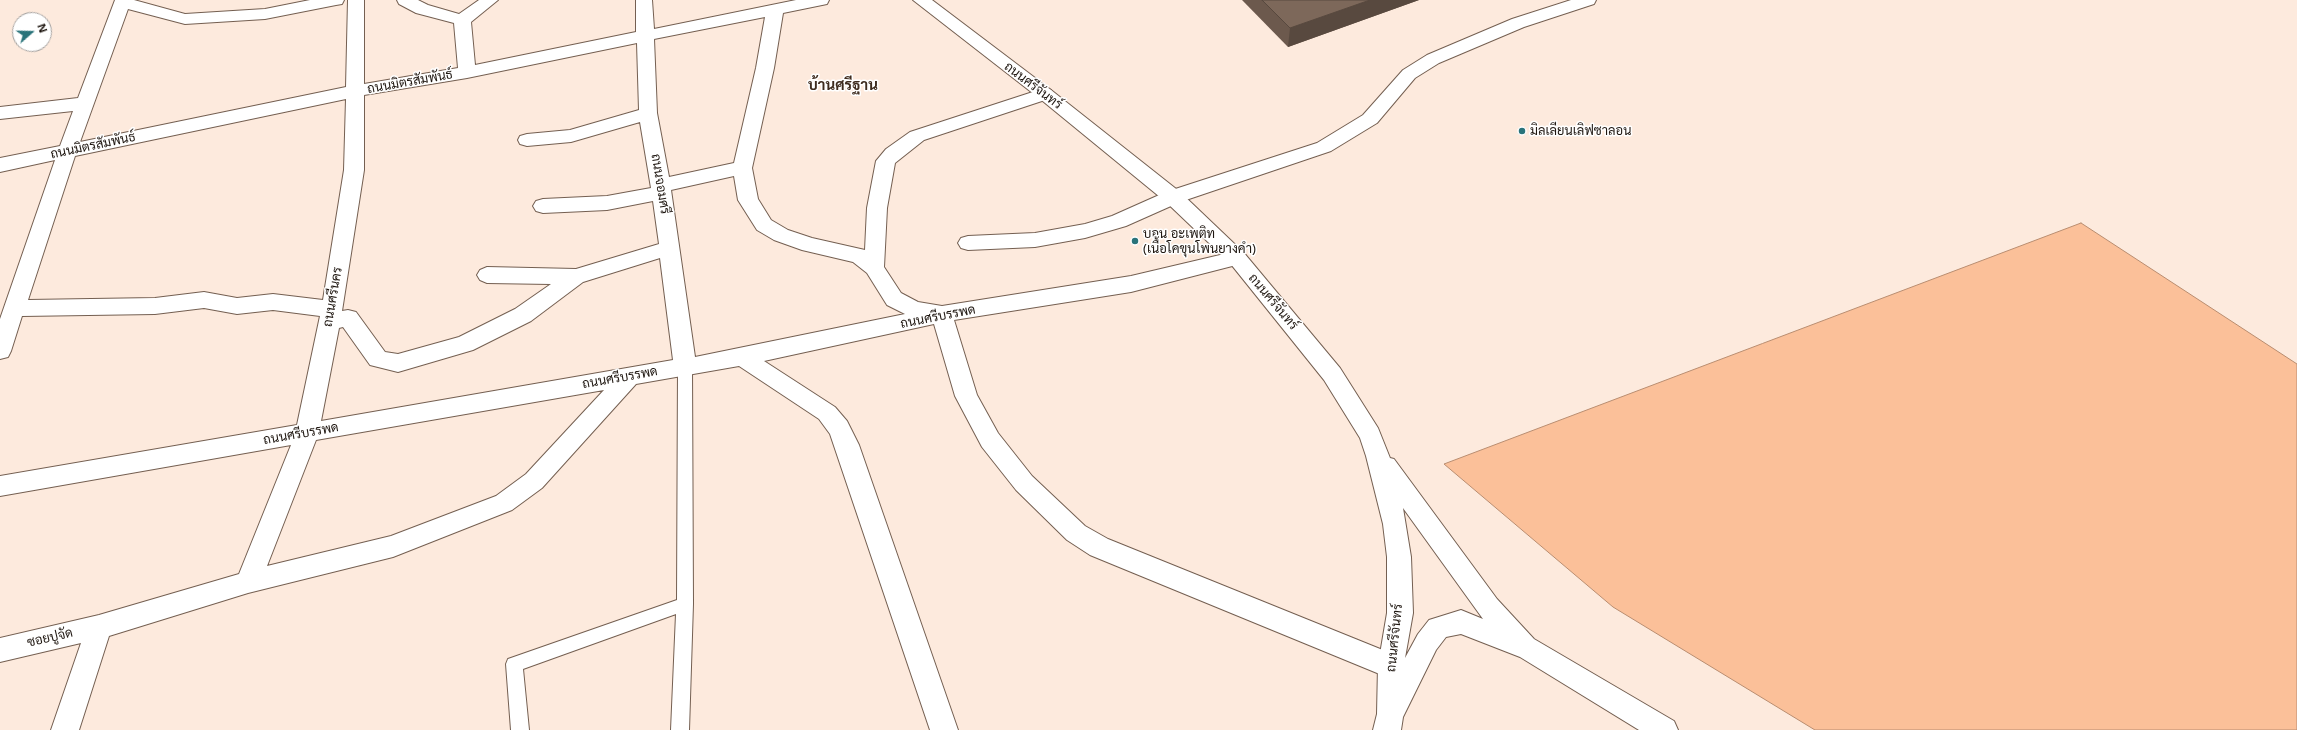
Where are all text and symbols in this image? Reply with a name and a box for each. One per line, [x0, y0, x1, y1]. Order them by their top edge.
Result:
north arrow [12, 12, 52, 52]
text: N [34, 21, 51, 35]
street label: ถนนศรีจันทร์ [1001, 59, 1065, 113]
street label: ถนนมิตรสัมพันธ์ [366, 67, 454, 97]
district label: บ้านศรีฐาน [808, 77, 878, 95]
place label: มิลเลียนเลิฟซาลอน [1530, 123, 1632, 139]
marker: มิลเลียนเลิฟซาลอน [1517, 126, 1527, 136]
street label: ถนนมิตรสัมพันธ์ [49, 129, 137, 163]
street label: ถนนจอมศรี [648, 153, 672, 215]
place label: บอน อะเพติท (เนื้อโคขุนโพนยางคำ) [1143, 226, 1256, 257]
marker: บอน อะเพติท (เนื้อโคขุนโพนยางคำ) [1130, 236, 1140, 246]
street label: ถนนศรีนคร [320, 266, 346, 328]
street label: ถนนศรีจันทร์ [1245, 271, 1301, 333]
street label: ถนนศรีบรรพด [899, 302, 977, 332]
street label: ถนนศรีบรรพด [581, 364, 659, 392]
street label: ถนนศรีบรรพด [262, 420, 340, 448]
street label: ถนนศรีจันทร์ [1384, 603, 1406, 673]
street label: ซอยปูจัด [26, 625, 74, 651]

